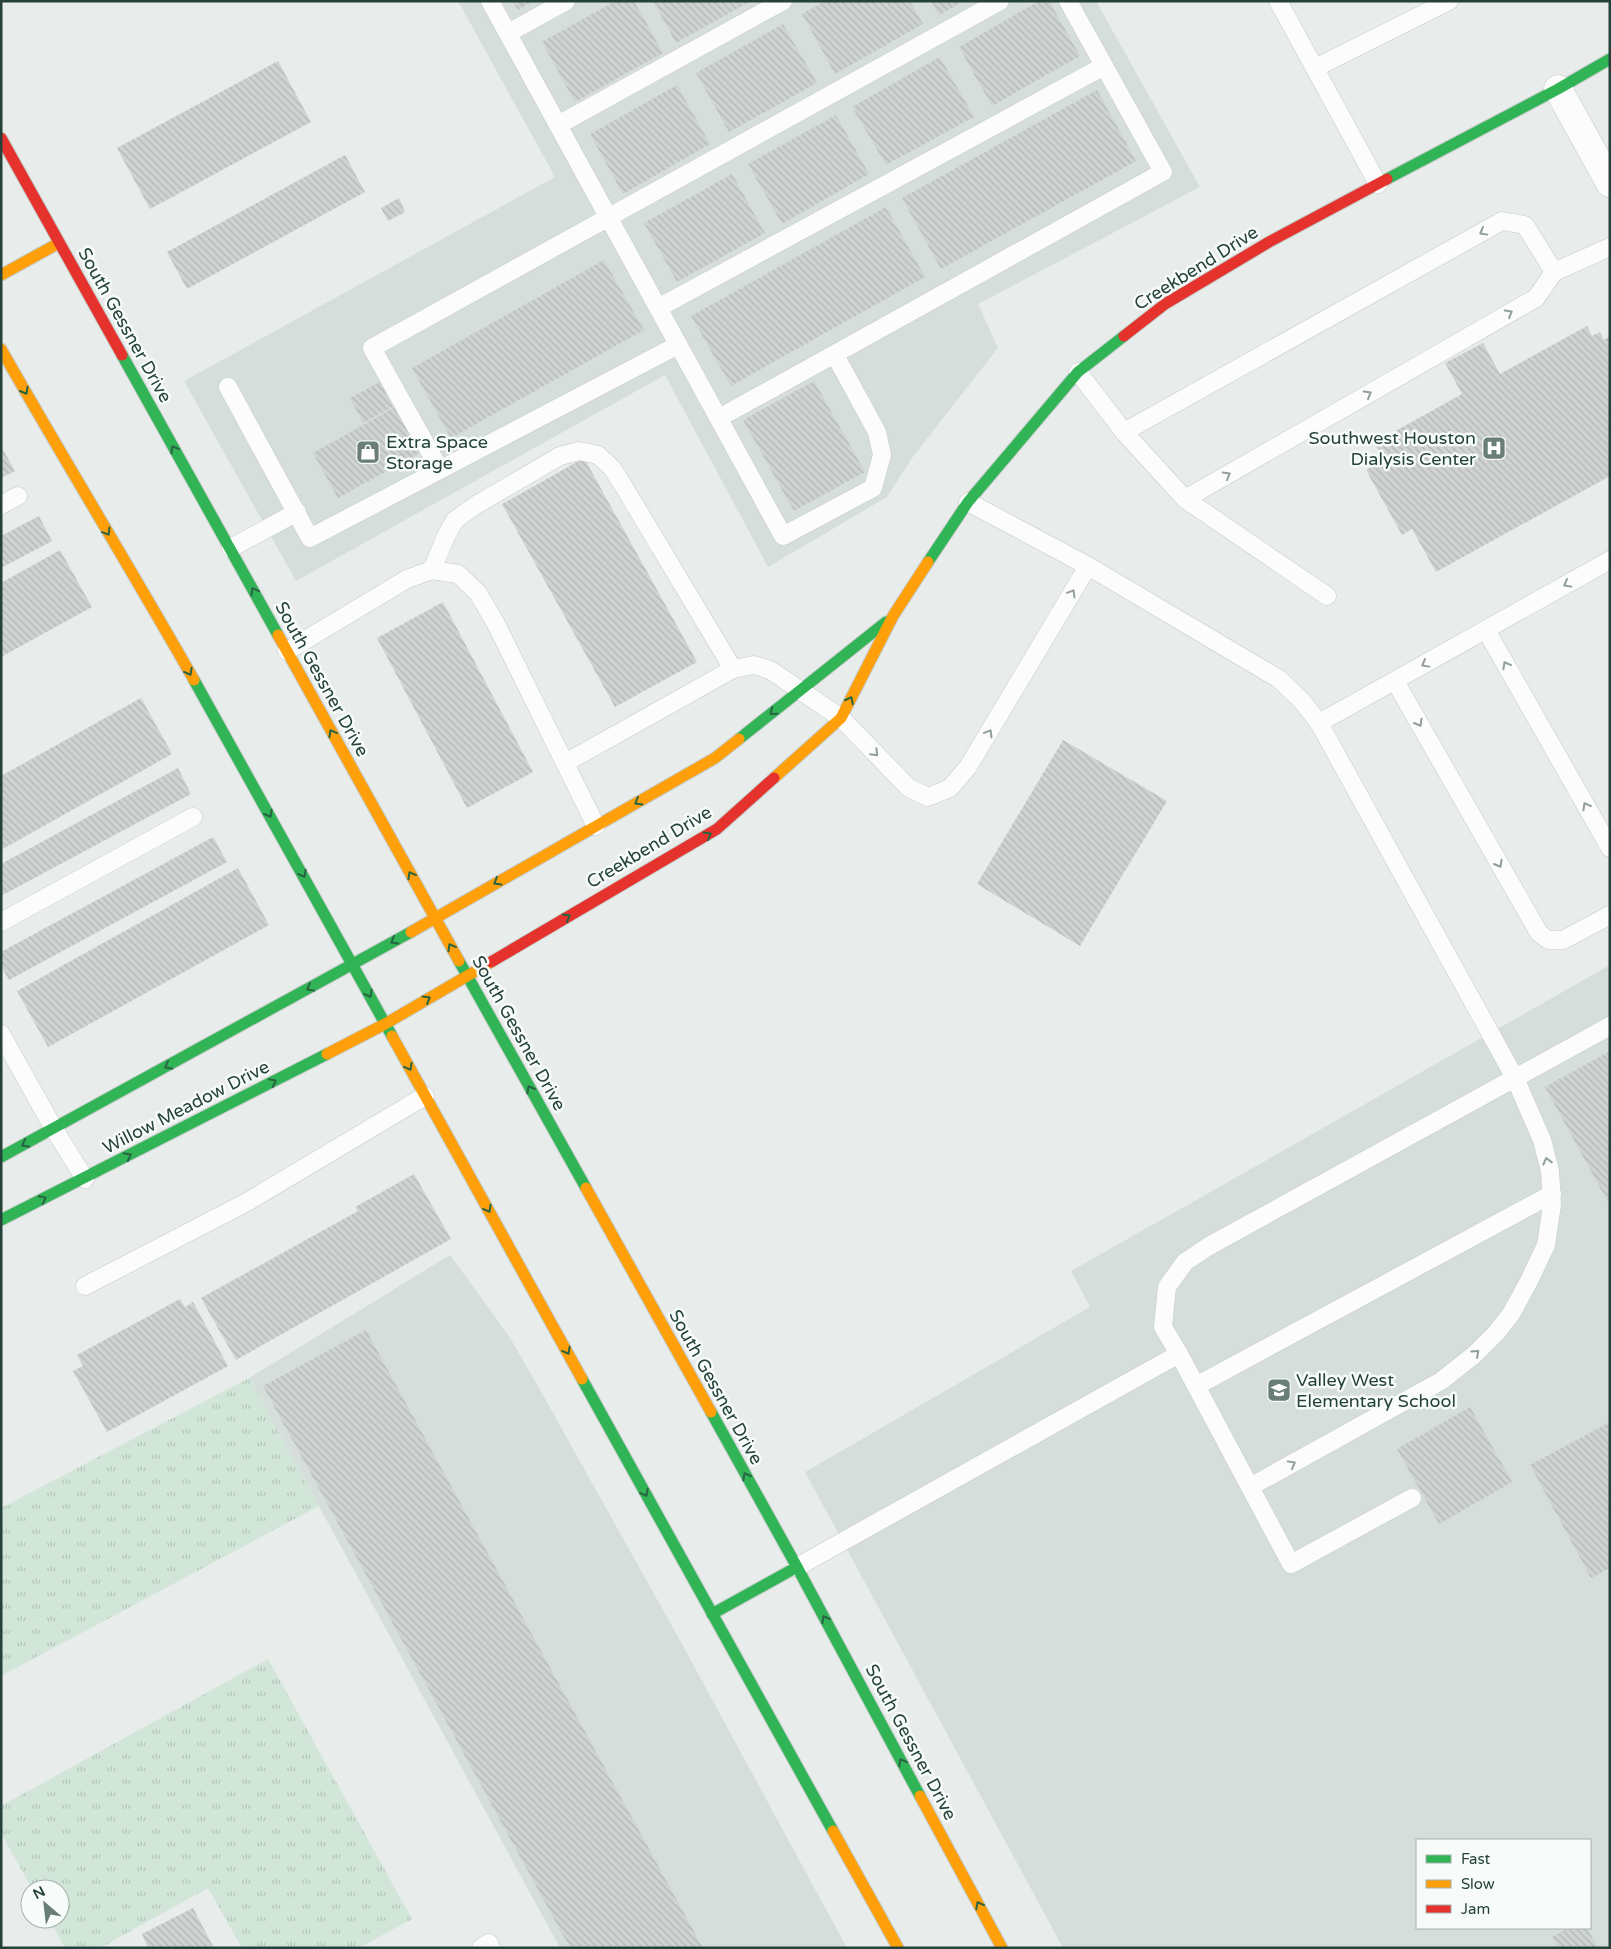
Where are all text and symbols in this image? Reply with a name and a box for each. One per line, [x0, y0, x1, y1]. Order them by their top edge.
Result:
street label: Creekbend Drive [1130, 221, 1262, 315]
one-way arrow [1479, 226, 1488, 236]
street label: South Gessner Drive [73, 244, 177, 406]
one-way arrow [1504, 309, 1513, 319]
one-way arrow [19, 386, 29, 395]
one-way arrow [1363, 390, 1372, 400]
place label: Southwest Houston Dialysis Center [1308, 427, 1476, 470]
place label: Extra Space Storage [386, 431, 488, 474]
hospital icon: Southwest Houston Dialysis Center [1481, 435, 1507, 461]
shop icon: Extra Space Storage [355, 439, 381, 465]
one-way arrow [171, 445, 181, 454]
one-way arrow [1222, 471, 1231, 481]
one-way arrow [101, 526, 111, 535]
one-way arrow [1564, 578, 1573, 588]
one-way arrow [250, 587, 260, 596]
one-way arrow [1065, 589, 1075, 598]
street label: South Gessner Drive [270, 598, 374, 760]
one-way arrow [1422, 657, 1431, 667]
one-way arrow [1502, 661, 1512, 670]
one-way arrow [183, 667, 193, 676]
one-way arrow [844, 696, 854, 705]
one-way arrow [770, 707, 779, 715]
one-way arrow [1412, 718, 1422, 727]
one-way arrow [328, 729, 338, 738]
one-way arrow [982, 729, 992, 738]
one-way arrow [869, 747, 878, 756]
one-way arrow [634, 796, 643, 806]
street label: Creekbend Drive [582, 801, 716, 893]
one-way arrow [1582, 802, 1592, 811]
one-way arrow [262, 808, 272, 817]
one-way arrow [702, 831, 711, 841]
one-way arrow [1493, 859, 1503, 868]
one-way arrow [296, 869, 306, 878]
one-way arrow [407, 871, 417, 880]
one-way arrow [493, 876, 502, 886]
one-way arrow [562, 913, 571, 923]
one-way arrow [390, 935, 399, 945]
one-way arrow [447, 943, 457, 952]
street label: South Gessner Drive [467, 952, 571, 1114]
one-way arrow [307, 982, 316, 992]
one-way arrow [363, 989, 373, 998]
one-way arrow [422, 996, 431, 1006]
street label: Willow Meadow Drive [99, 1055, 273, 1159]
one-way arrow [164, 1060, 173, 1070]
one-way arrow [403, 1061, 413, 1070]
one-way arrow [268, 1078, 277, 1088]
one-way arrow [526, 1085, 536, 1094]
one-way arrow [21, 1138, 30, 1148]
one-way arrow [123, 1152, 132, 1162]
one-way arrow [1542, 1156, 1553, 1165]
one-way arrow [38, 1195, 47, 1206]
one-way arrow [482, 1203, 492, 1212]
street label: South Gessner Drive [664, 1306, 768, 1468]
one-way arrow [560, 1345, 570, 1354]
one-way arrow [1470, 1350, 1479, 1359]
place label: Valley West Elementary School [1296, 1369, 1456, 1412]
school or university icon: Valley West Elementary School [1266, 1377, 1292, 1403]
one-way arrow [1287, 1460, 1296, 1470]
one-way arrow [742, 1473, 752, 1482]
one-way arrow [639, 1488, 649, 1497]
one-way arrow [821, 1615, 831, 1624]
street label: South Gessner Drive [861, 1660, 961, 1824]
one-way arrow [898, 1758, 908, 1767]
legend [1416, 1839, 1591, 1929]
text: Fast [1461, 1850, 1491, 1868]
text: Slow [1461, 1875, 1495, 1893]
north arrow [20, 1879, 70, 1929]
text: N [30, 1883, 48, 1903]
text: Jam [1461, 1900, 1490, 1918]
one-way arrow [975, 1901, 985, 1910]

